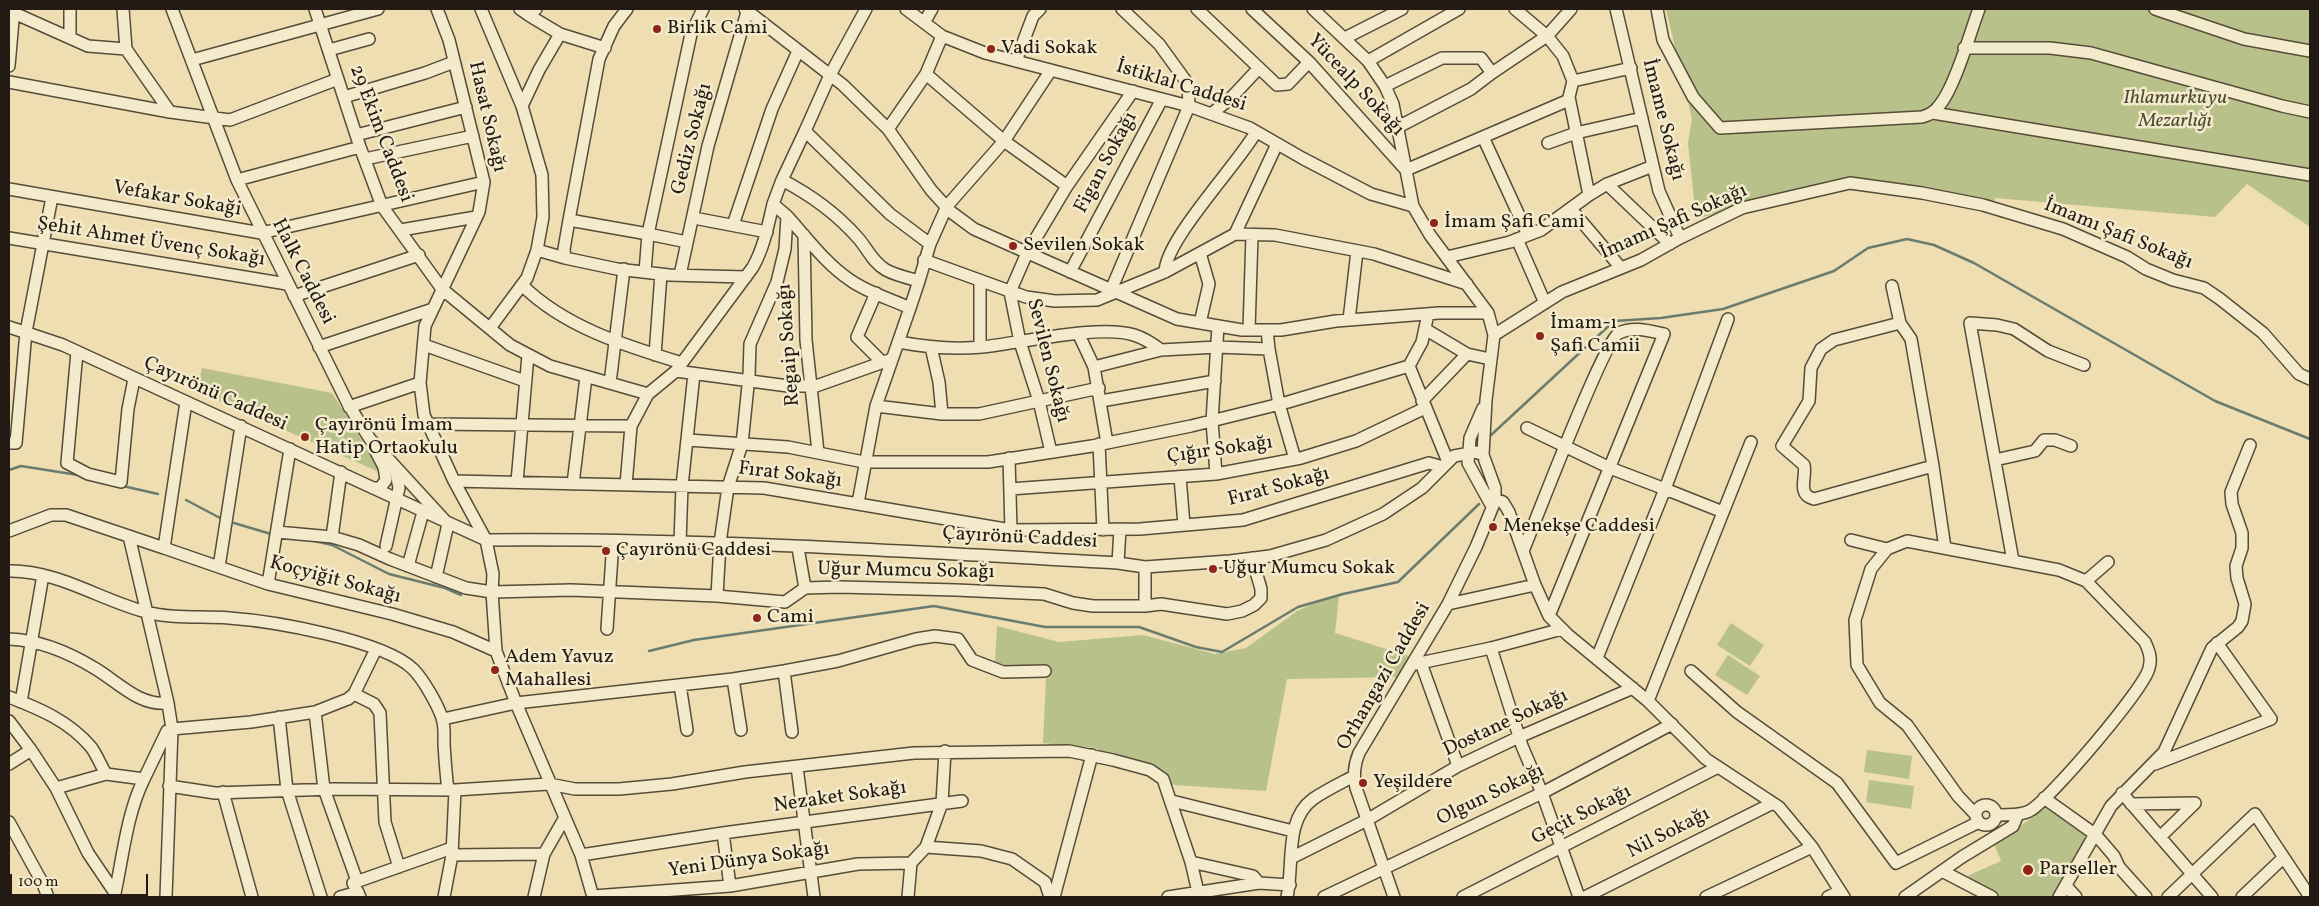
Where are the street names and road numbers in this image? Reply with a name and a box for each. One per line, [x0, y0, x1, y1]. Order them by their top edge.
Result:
street label: Yücealp Sokağı [1301, 30, 1409, 142]
street label: İstiklal Caddesi [1113, 56, 1249, 118]
street label: İmame Sokağı [1635, 57, 1689, 183]
street label: Hasat Sokağı [462, 59, 510, 175]
street label: 29 Ekim Caddesi [343, 62, 417, 206]
street label: Gediz Sokağı [668, 81, 718, 197]
street label: Figan Sokağı [1070, 108, 1144, 218]
street label: Vefakar Sokaği [111, 177, 243, 223]
street label: İmamı Şafi Sokağı [1597, 180, 1751, 266]
street label: İmamı Şafi Sokağı [2040, 194, 2196, 276]
street label: Şehit Ahmet Üvenç Sokağı [35, 213, 267, 273]
street label: Halk Caddesi [265, 215, 339, 329]
street label: Regaip Sokağı [774, 283, 806, 407]
street label: Sevilen Sokağı [1020, 297, 1074, 425]
street label: Çayırönü Caddesi [139, 352, 291, 438]
street label: Çığır Sokağı [1166, 432, 1274, 470]
street label: Fırat Sokağı [737, 458, 843, 494]
street label: Fırat Sokağı [1226, 463, 1332, 513]
street label: Çayırönü Caddesi [942, 523, 1098, 555]
street label: Koçyiğit Sokağı [267, 552, 403, 610]
street label: Uğur Mumcu Sokağı [817, 558, 995, 586]
street label: Orhangazi Caddesi [1333, 599, 1437, 755]
street label: Dostane Sokağı [1440, 685, 1572, 763]
street label: Olgun Sokağı [1433, 760, 1549, 832]
street label: Nezaket Sokağı [772, 777, 908, 819]
street label: Geçit Sokağı [1528, 781, 1636, 851]
street label: Nil Sokağı [1624, 803, 1714, 865]
street label: Yeni Dünya Sokağı [667, 838, 831, 884]

